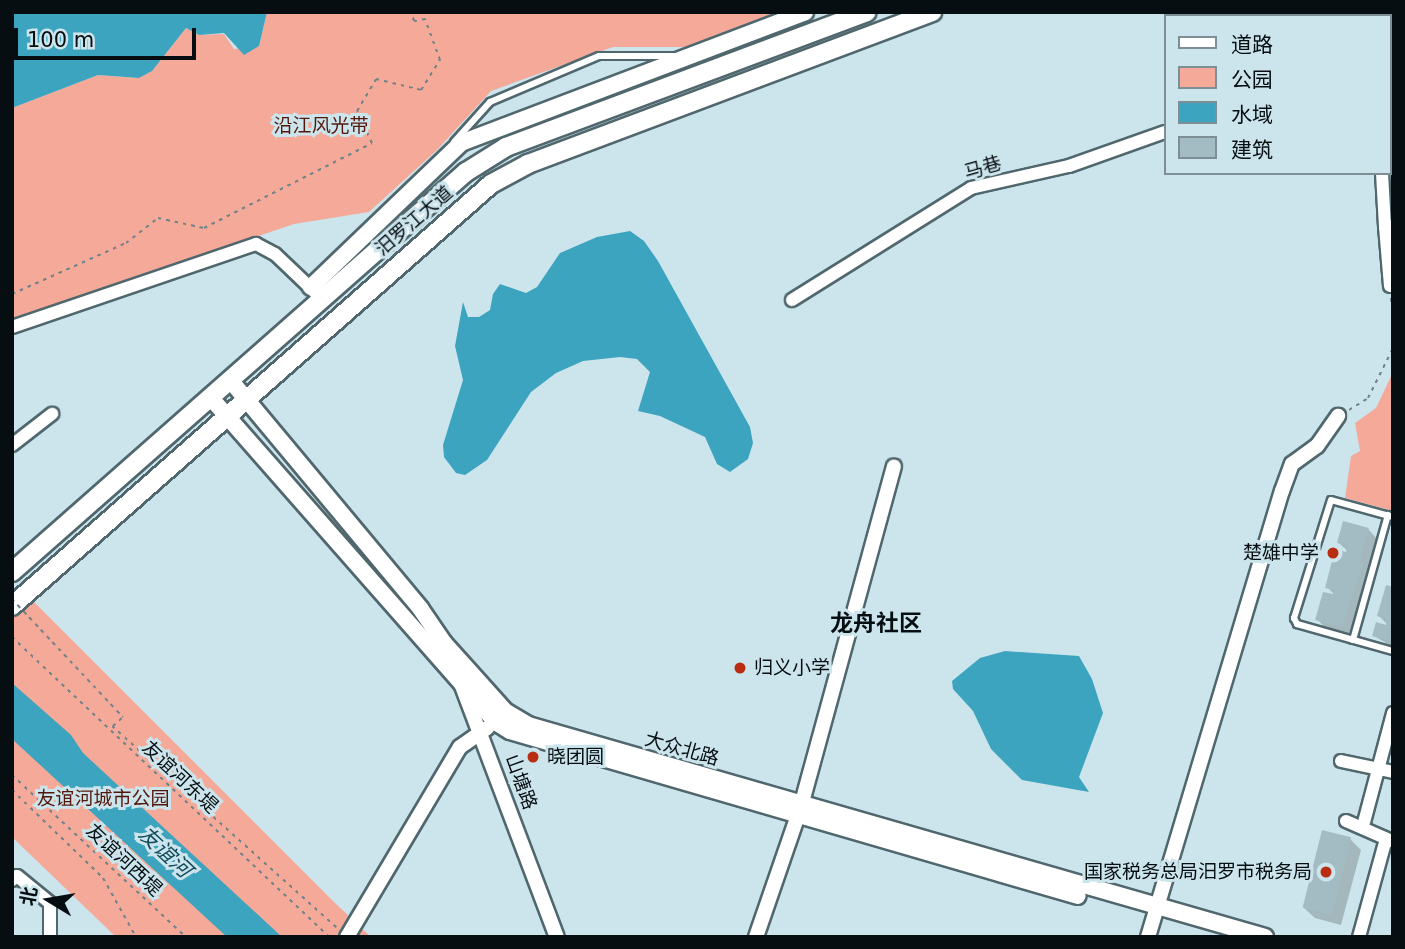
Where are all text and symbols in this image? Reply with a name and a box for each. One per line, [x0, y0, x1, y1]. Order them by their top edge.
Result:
scale bar [18, 14, 200, 58]
legend [1164, 14, 1391, 175]
text: 100 m [27, 28, 94, 52]
text: 道路 [1231, 33, 1273, 57]
text: 公园 [1231, 68, 1273, 92]
text: 水域 [1231, 103, 1273, 127]
park label: 沿江风光带 [274, 115, 368, 137]
text: 建筑 [1231, 138, 1273, 162]
street label: 马巷 [962, 152, 1004, 184]
street label: 汨罗江大道 [371, 181, 457, 261]
place label: 楚雄中学 [1243, 542, 1319, 564]
marker: 楚雄中学 [1325, 545, 1341, 561]
district label: 龙舟社区 [830, 609, 922, 637]
place label: 归义小学 [754, 657, 830, 679]
marker: 归义小学 [732, 660, 748, 676]
street label: 大众北路 [642, 728, 722, 770]
street label: 友谊河东堤 [137, 736, 223, 818]
place label: 晓团圆 [547, 746, 604, 768]
marker: 晓团圆 [525, 749, 541, 765]
street label: 山塘路 [501, 751, 541, 813]
park label: 友谊河城市公园 [37, 788, 169, 810]
street label: 友谊河西堤 [81, 819, 167, 901]
water label: 友谊河 [133, 821, 197, 883]
place label: 国家税务总局汨罗市税务局 [1084, 861, 1312, 883]
marker: 国家税务总局汨罗市税务局 [1318, 864, 1334, 880]
north arrow [14, 865, 84, 935]
text: 北 [16, 885, 41, 907]

